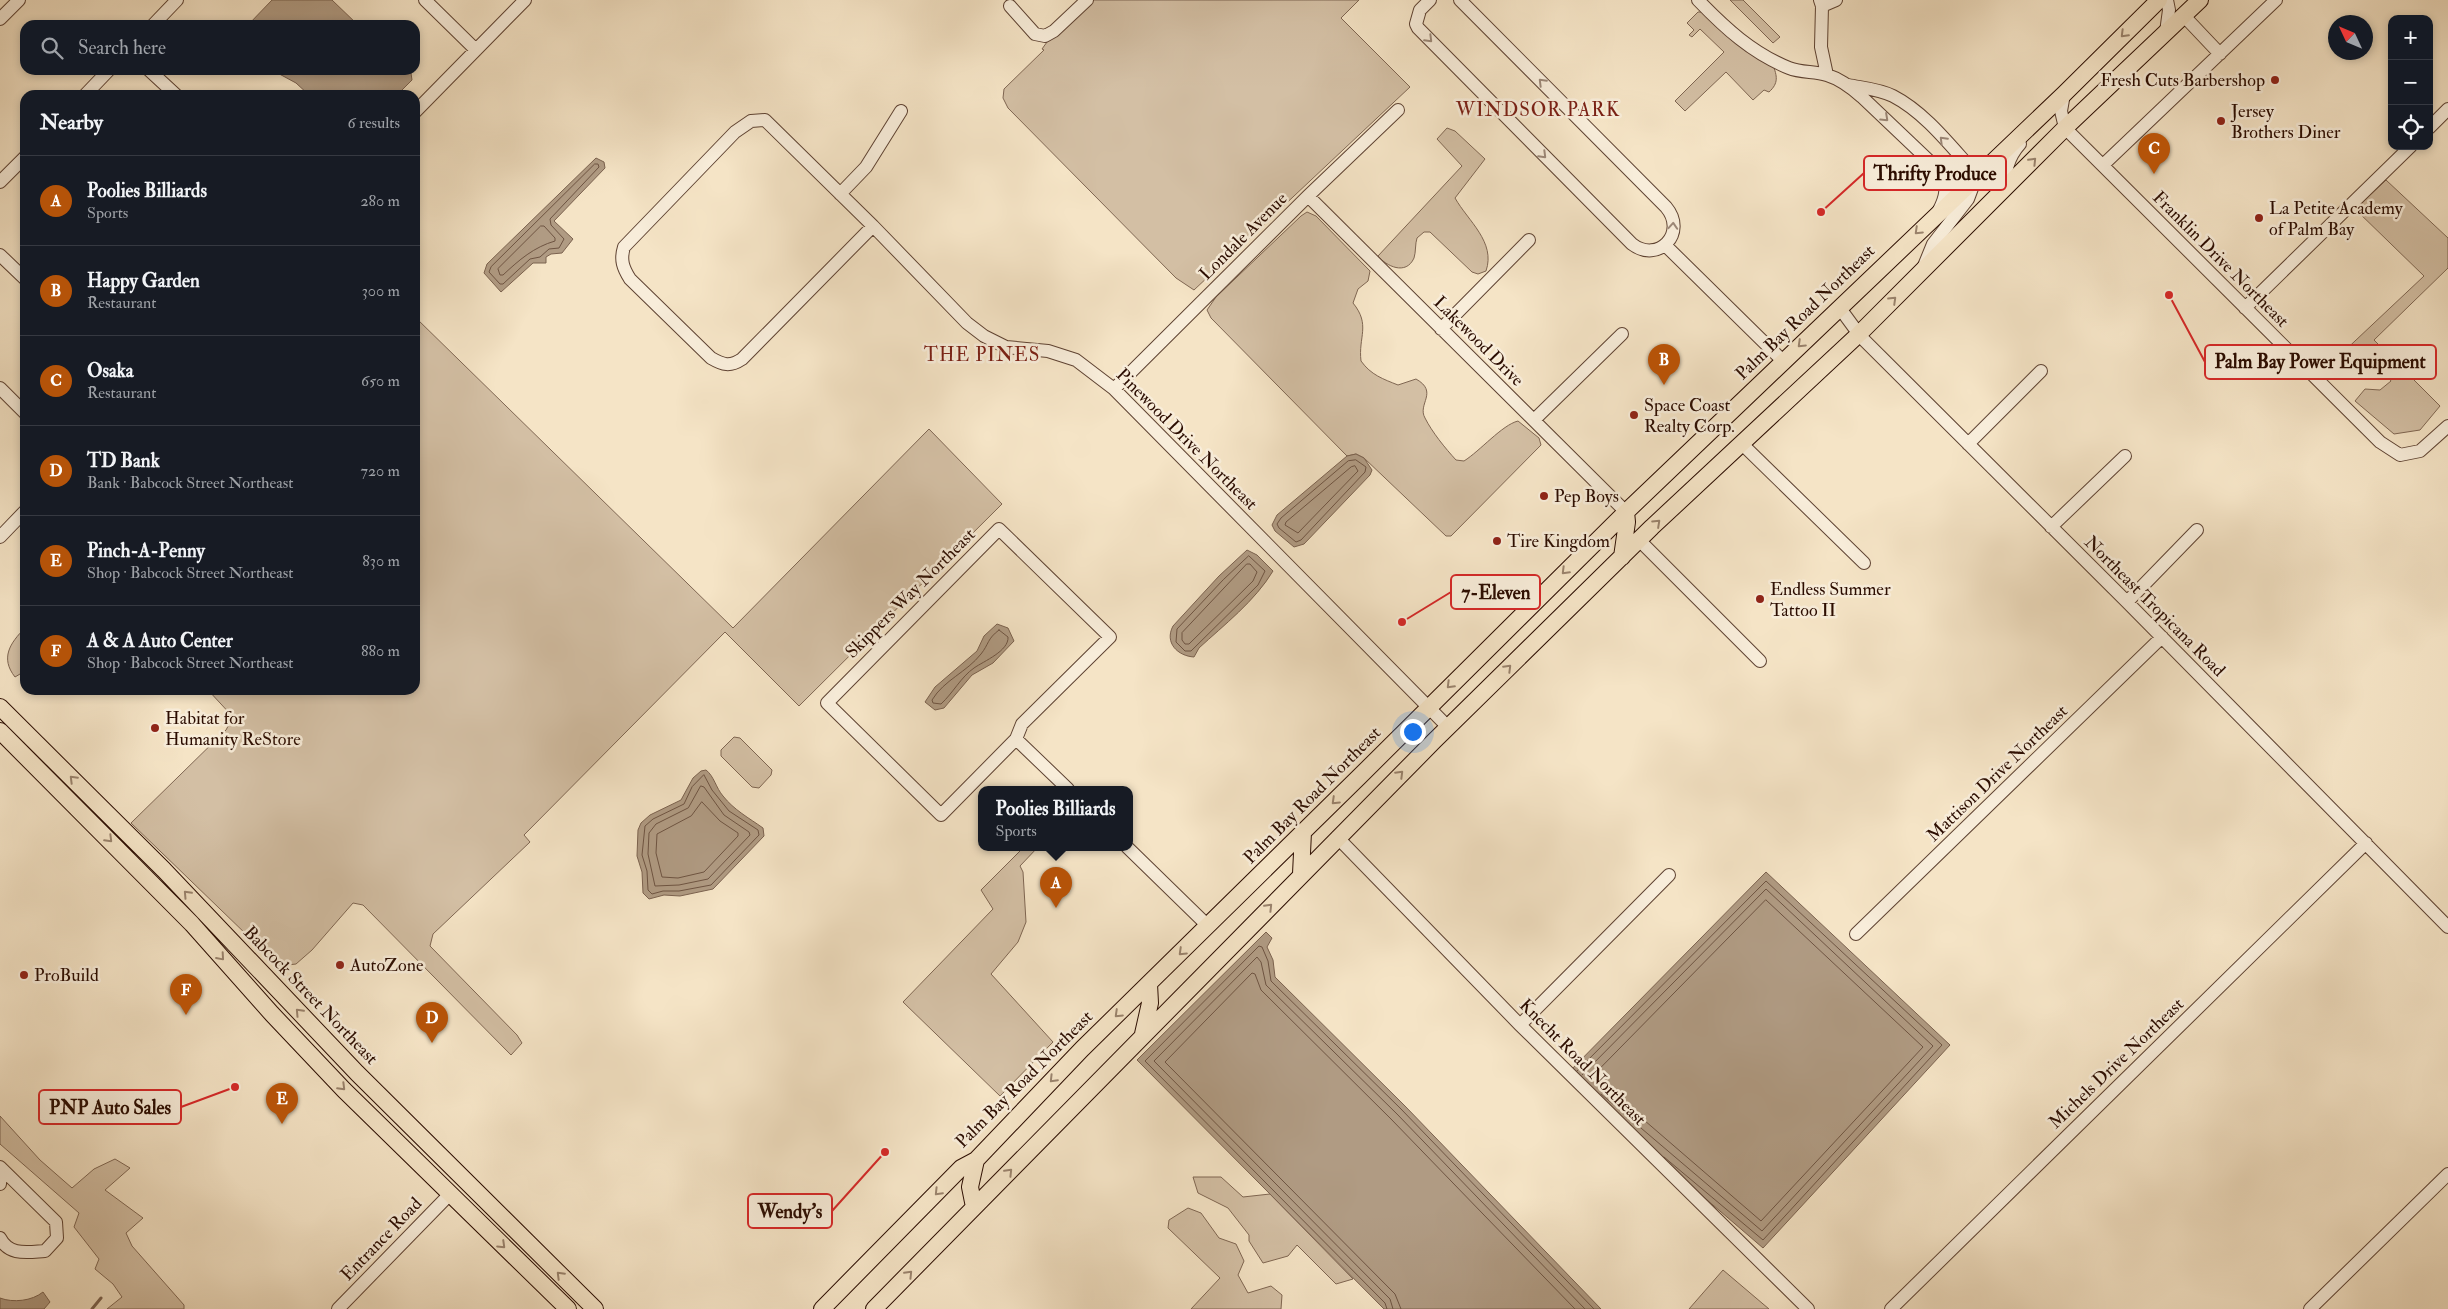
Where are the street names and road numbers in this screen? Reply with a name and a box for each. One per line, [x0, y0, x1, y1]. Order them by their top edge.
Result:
street label: Franklin Drive Northeast [2148, 186, 2294, 333]
street label: Londale Avenue [1194, 187, 1293, 285]
street label: Palm Bay Road Northeast [1731, 240, 1880, 385]
street label: Lakewood Drive [1429, 291, 1529, 392]
street label: Pinewood Drive Northeast [1111, 364, 1263, 515]
street label: Skippers Way Northeast [840, 523, 980, 663]
street label: Northeast Tropicana Road [2079, 531, 2230, 682]
street label: Mattison Drive Northeast [1922, 700, 2073, 847]
street label: Palm Bay Road Northeast [1239, 722, 1386, 869]
street label: Babcock Street Northeast [238, 921, 383, 1070]
street label: Michels Drive Northeast [2044, 993, 2189, 1134]
street label: Knecht Road Northeast [1514, 994, 1651, 1131]
street label: Palm Bay Road Northeast [951, 1006, 1098, 1153]
street label: Entrance Road [336, 1193, 427, 1286]

